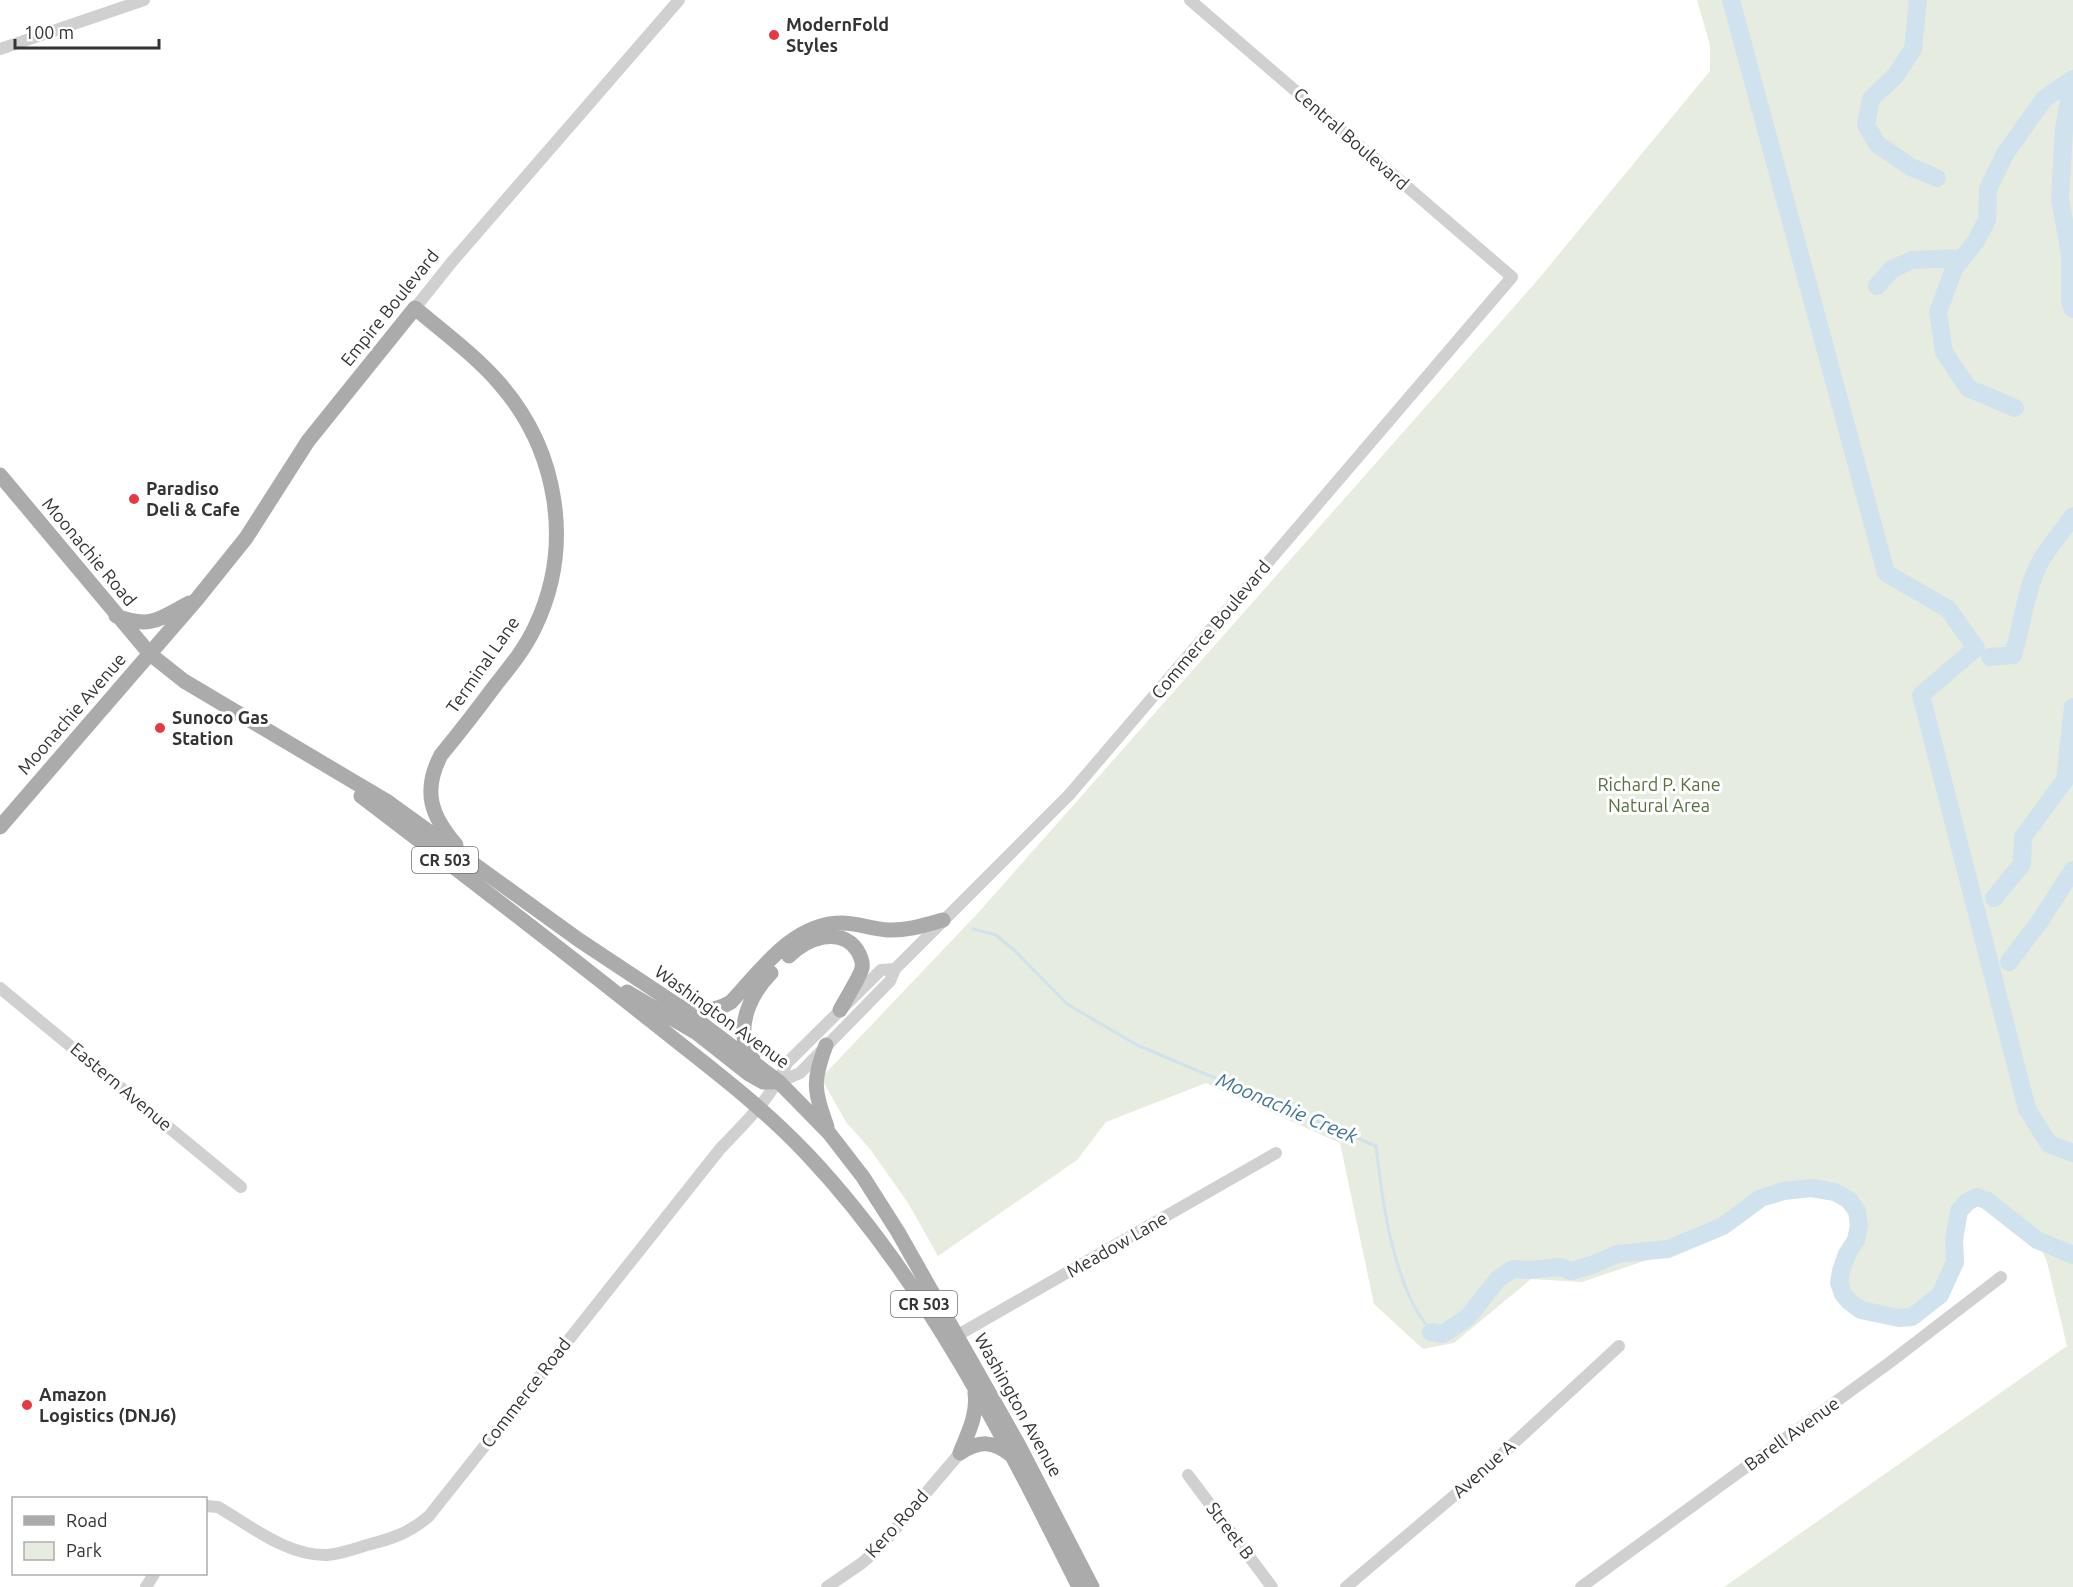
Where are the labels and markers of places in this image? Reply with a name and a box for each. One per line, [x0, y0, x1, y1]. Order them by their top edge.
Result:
place label: ModernFold Styles [786, 14, 889, 55]
marker: ModernFold Styles [767, 28, 781, 42]
place label: Paradiso Deli & Cafe [146, 478, 240, 519]
marker: Paradiso Deli & Cafe [127, 492, 141, 506]
place label: Sunoco Gas Station [172, 707, 268, 748]
marker: Sunoco Gas Station [153, 721, 167, 735]
place label: Amazon Logistics (DNJ6) [39, 1384, 177, 1426]
marker: Amazon Logistics (DNJ6) [20, 1398, 34, 1412]

